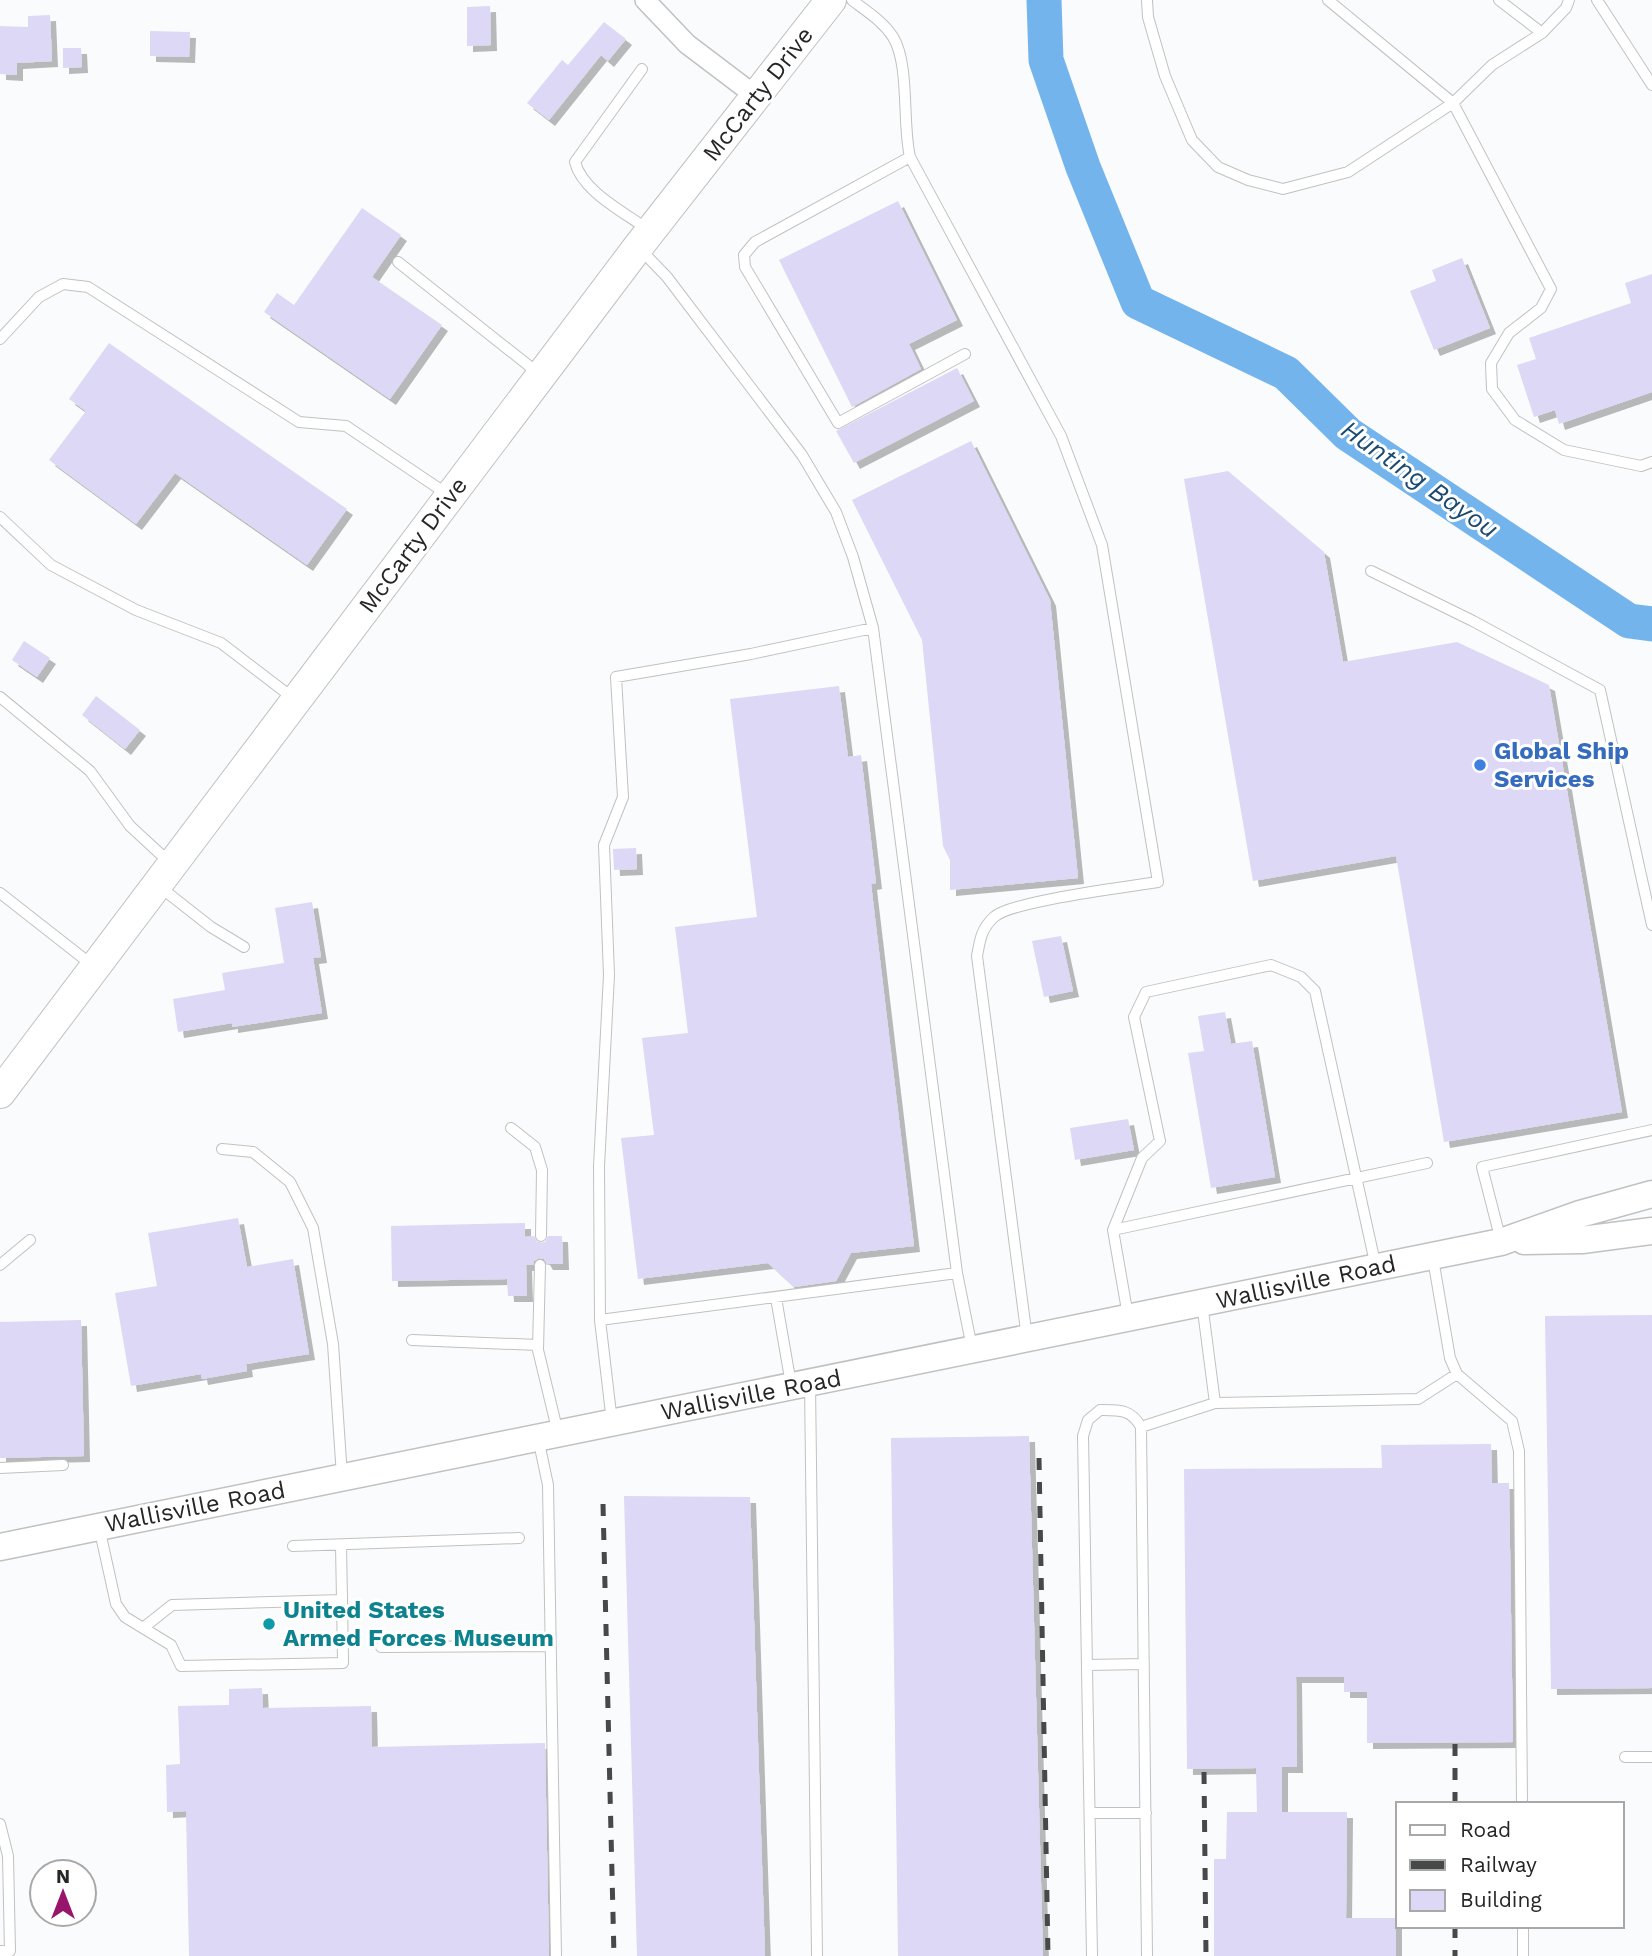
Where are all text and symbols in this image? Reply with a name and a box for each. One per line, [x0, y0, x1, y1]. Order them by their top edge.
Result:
street label: McCarty Drive [697, 21, 819, 167]
water label: Hunting Bayou [1336, 414, 1504, 544]
street label: McCarty Drive [353, 472, 473, 618]
place label: Global Ship Services [1494, 737, 1629, 793]
marker: Global Ship Services [1472, 757, 1488, 773]
street label: Wallisville Road [1213, 1249, 1399, 1315]
street label: Wallisville Road [658, 1364, 844, 1426]
street label: Wallisville Road [102, 1476, 288, 1538]
place label: United States Armed Forces Museum [283, 1596, 554, 1652]
marker: United States Armed Forces Museum [261, 1616, 277, 1632]
legend [1396, 1802, 1624, 1928]
text: Road [1460, 1817, 1511, 1842]
text: Railway [1460, 1852, 1537, 1877]
north arrow [28, 1858, 98, 1928]
text: N [56, 1865, 70, 1888]
text: Building [1460, 1887, 1542, 1912]

